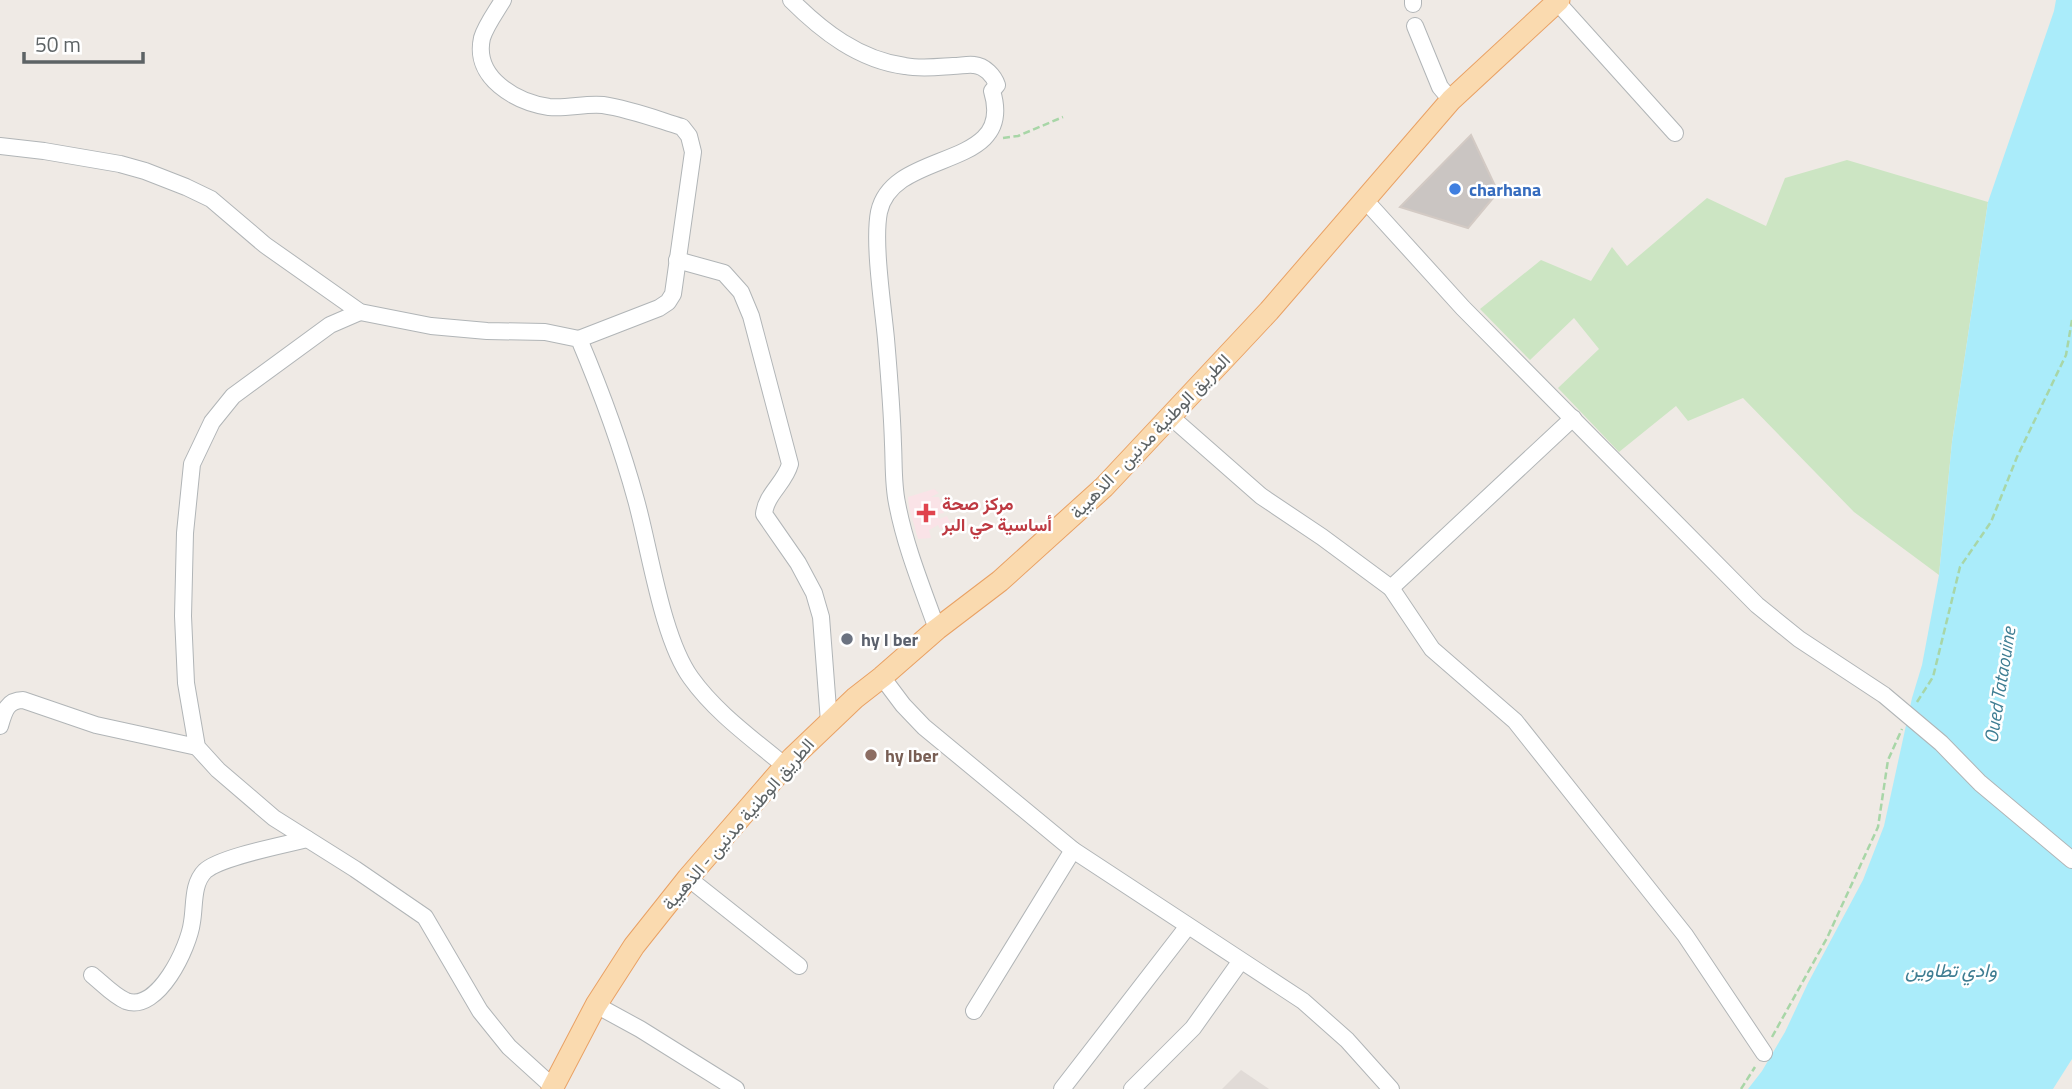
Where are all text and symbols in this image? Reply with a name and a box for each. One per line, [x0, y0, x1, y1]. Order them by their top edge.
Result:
scale bar [24, 21, 144, 65]
text: 50 m [35, 28, 81, 60]
place label: charhana [1469, 176, 1541, 203]
marker: charhana [1447, 181, 1463, 197]
street label: الطريق الوطنية مدنين - الذهيبة [1064, 347, 1236, 525]
place label: مركز صحة أساسية حي البر [941, 490, 1052, 540]
marker: مركز صحة أساسية حي البر [916, 503, 936, 523]
water label: Oued Tataouine [1976, 624, 2023, 745]
place label: hy l ber [861, 626, 919, 653]
marker: hy l ber [839, 631, 855, 647]
street label: الطريق الوطنية مدنين - الذهيبة [655, 732, 821, 916]
place label: hy lber [885, 742, 939, 769]
marker: hy lber [863, 747, 879, 763]
water label: وادي تطاوين [1905, 955, 1997, 986]

